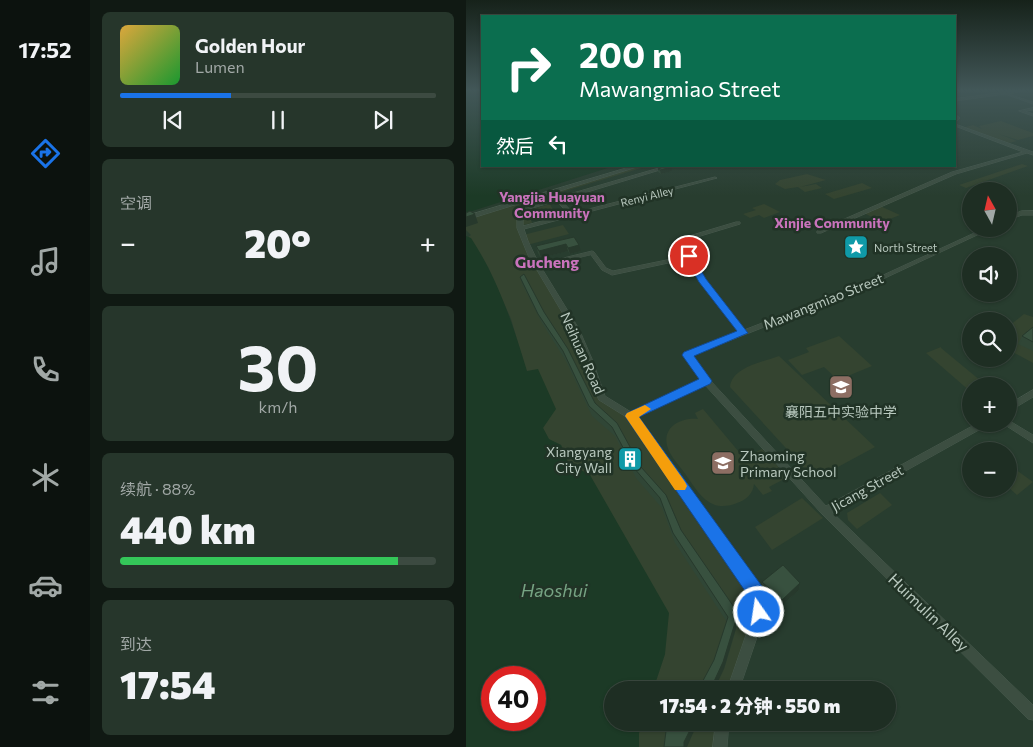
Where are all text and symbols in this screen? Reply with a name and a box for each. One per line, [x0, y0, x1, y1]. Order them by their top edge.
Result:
text: 200 m [579, 32, 682, 75]
text: Golden Hour [195, 34, 305, 57]
icon: right [496, 35, 561, 100]
text: 17:52 [18, 36, 72, 63]
text: Lumen [195, 57, 245, 76]
text: Mawangmiao Street [579, 75, 780, 102]
icon: previous [159, 106, 187, 134]
icon: pause [264, 106, 292, 134]
icon: next [369, 106, 397, 134]
icon: left [544, 130, 572, 158]
text: 然后 [496, 134, 534, 157]
icon: directions [28, 136, 63, 171]
north arrow [962, 182, 1017, 238]
map controls [962, 182, 1017, 497]
street label: Renyi Alley [619, 183, 675, 209]
district label: Yangjia Huayuan Community [499, 188, 605, 221]
text: 空调 [120, 193, 152, 212]
district label: Xinjie Community [774, 214, 890, 231]
text: 20° [244, 219, 311, 266]
text: − [120, 225, 136, 259]
text: + [420, 225, 436, 259]
place icon: North Street [843, 234, 869, 260]
pin [668, 235, 710, 277]
place label: North Street [874, 241, 938, 254]
icon: arrive [675, 242, 703, 270]
icon: music [28, 244, 63, 279]
button: sound [962, 247, 1017, 302]
district label: Gucheng [515, 252, 579, 271]
street label: Mawangmiao Street [760, 269, 886, 333]
street label: Neihuan Road [557, 309, 609, 397]
button: search [962, 312, 1017, 367]
text: 30 [237, 325, 319, 404]
icon: phone [28, 352, 63, 387]
school or university icon: 襄阳五中实验中学 [828, 374, 854, 400]
button: + [962, 377, 1017, 432]
text: km/h [259, 397, 297, 416]
place label: 襄阳五中实验中学 [785, 403, 897, 420]
button: − [962, 442, 1017, 497]
place label: Xiangyang City Wall [546, 443, 612, 476]
building icon: Xiangyang City Wall [617, 446, 643, 472]
place label: Zhaoming Primary School [740, 447, 836, 480]
school or university icon: Zhaoming Primary School [710, 450, 736, 476]
icon: climate [28, 460, 63, 495]
street label: Jicang Street [828, 461, 906, 515]
text: 续航 · 88% [120, 479, 195, 498]
text: 440 km [120, 505, 256, 552]
icon: car [28, 568, 63, 603]
street label: Huimulin Alley [885, 569, 973, 655]
water label: Haoshui [521, 579, 589, 601]
position arrow [732, 585, 784, 637]
text: 到达 [120, 634, 152, 653]
text: 17:54 [120, 660, 216, 707]
speed limit sign: 40 [481, 666, 546, 731]
icon: filters [28, 675, 63, 710]
text: 17:54 · 2 分钟 · 550 m [660, 694, 840, 717]

